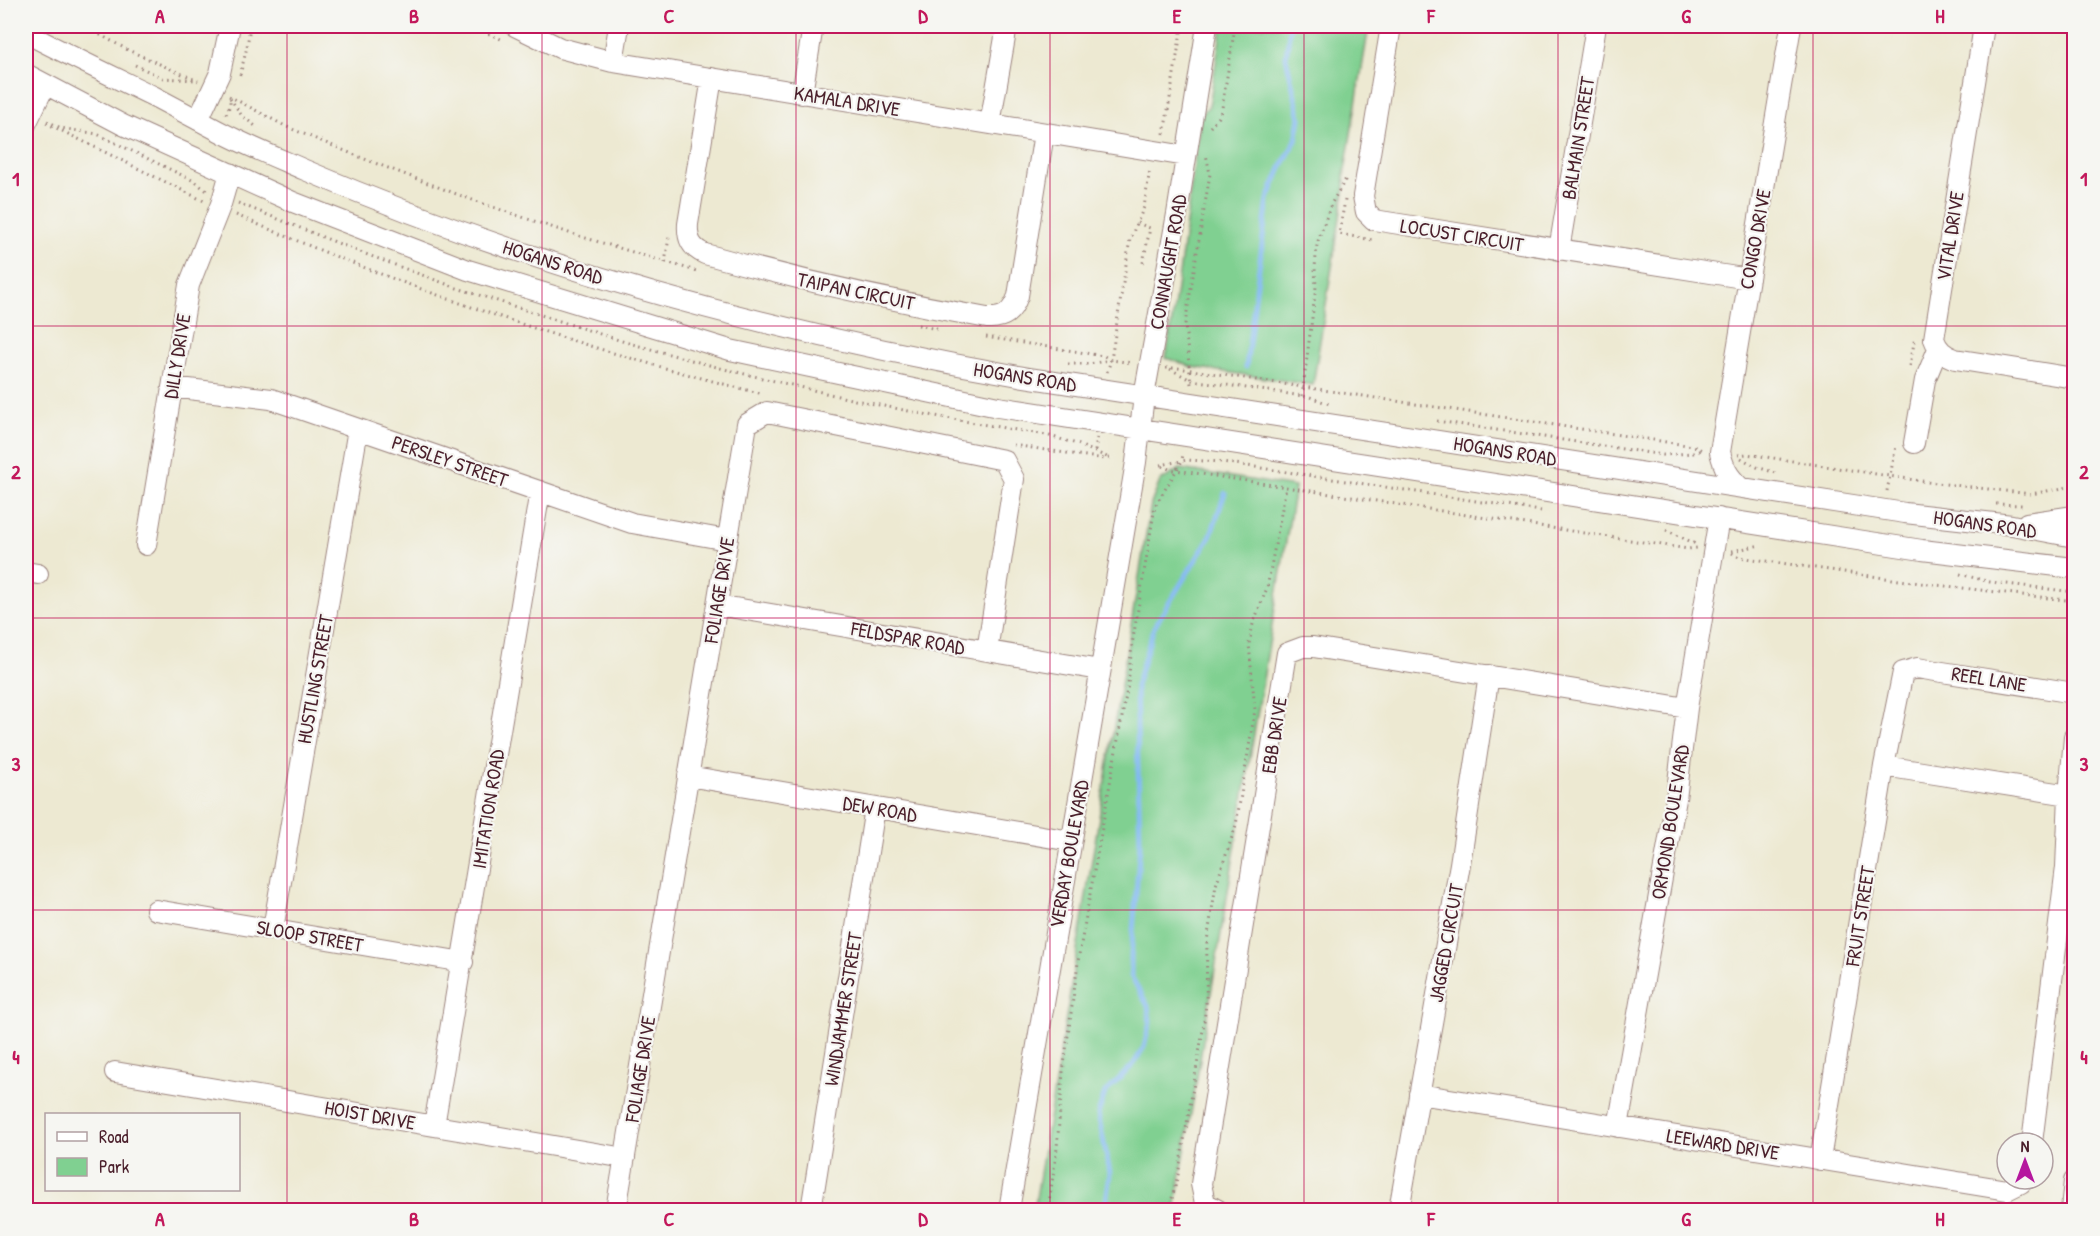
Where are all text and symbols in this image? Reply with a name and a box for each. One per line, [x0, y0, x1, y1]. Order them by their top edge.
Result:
text: A [155, 2, 165, 29]
text: B [409, 2, 419, 29]
text: C [664, 2, 675, 29]
text: D [918, 2, 928, 29]
text: E [1173, 2, 1182, 29]
text: F [1426, 2, 1436, 29]
text: G [1681, 2, 1691, 29]
text: H [1935, 2, 1945, 29]
street label: BALMAIN STREET [1555, 74, 1601, 201]
street label: KAMALA DRIVE [792, 79, 902, 122]
text: 1 [12, 165, 20, 192]
text: 1 [2080, 165, 2088, 192]
street label: CONGO DRIVE [1732, 186, 1777, 291]
street label: VITAL DRIVE [1929, 189, 1970, 283]
street label: CONNAUGHT ROAD [1142, 192, 1193, 331]
street label: LOCUST CIRCUIT [1399, 211, 1526, 258]
street label: HOGANS ROAD [500, 233, 607, 291]
street label: TAIPAN CIRCUIT [795, 265, 918, 316]
street label: DILLY DRIVE [156, 311, 197, 400]
street label: HOGANS ROAD [972, 355, 1079, 398]
street label: PERSLEY STREET [389, 428, 512, 493]
street label: HOGANS ROAD [1452, 429, 1559, 472]
text: 2 [11, 458, 21, 485]
text: 2 [2079, 458, 2089, 485]
street label: HOGANS ROAD [1932, 503, 2039, 544]
street label: FOLIAGE DRIVE [697, 535, 740, 646]
street label: HUSTLING STREET [290, 612, 339, 746]
street label: FELDSPAR ROAD [848, 614, 968, 661]
street label: REEL LANE [1950, 659, 2029, 698]
street label: EBB DRIVE [1254, 695, 1293, 775]
street label: ORMOND BOULEVARD [1644, 742, 1695, 901]
street label: IMITATION ROAD [465, 747, 510, 870]
text: 3 [12, 750, 21, 777]
text: 3 [2080, 750, 2089, 777]
street label: VERDAY BOULEVARD [1042, 777, 1095, 930]
street label: DEW ROAD [841, 789, 920, 828]
street label: FRUIT STREET [1838, 863, 1881, 969]
street label: JAGGED CIRCUIT [1422, 881, 1469, 1004]
street label: SLOOP STREET [255, 913, 366, 958]
street label: WINDJAMMER STREET [817, 929, 868, 1088]
street label: FOLIAGE DRIVE [618, 1014, 661, 1125]
text: 4 [12, 1043, 20, 1070]
text: 4 [2080, 1043, 2088, 1070]
street label: HOIST DRIVE [323, 1093, 418, 1136]
legend [45, 1113, 240, 1191]
street label: LEEWARD DRIVE [1665, 1121, 1782, 1166]
text: Road [99, 1124, 129, 1149]
north arrow [1995, 1131, 2055, 1191]
text: N [2021, 1135, 2030, 1157]
text: Park [99, 1154, 130, 1179]
text: A [155, 1205, 165, 1232]
text: B [409, 1205, 419, 1232]
text: C [664, 1205, 675, 1232]
text: D [918, 1205, 928, 1232]
text: E [1173, 1205, 1182, 1232]
text: F [1426, 1205, 1436, 1232]
text: G [1681, 1205, 1691, 1232]
text: H [1935, 1205, 1945, 1232]

